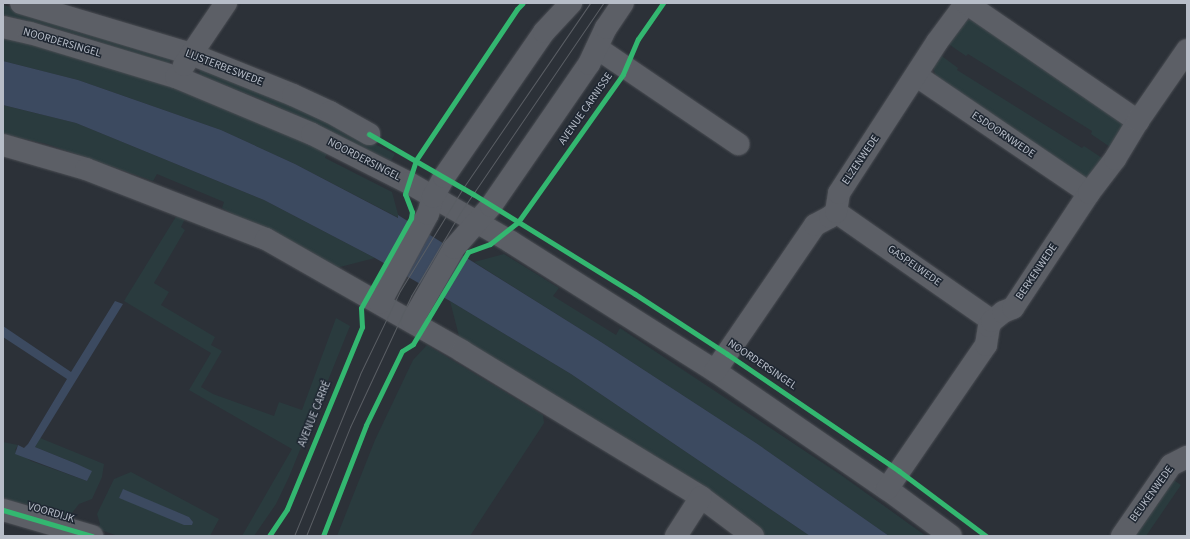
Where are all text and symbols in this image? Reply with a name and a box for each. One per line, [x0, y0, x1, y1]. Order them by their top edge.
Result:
street label: NOORDERSINGEL [22, 26, 102, 60]
street label: LIJSTERBESWEDE [183, 47, 265, 89]
street label: AVENUE CARNISSE [556, 70, 616, 148]
street label: ESDOORNWEDE [969, 109, 1037, 161]
street label: ELZENWEDE [840, 133, 882, 187]
street label: NOORDERSINGEL [325, 136, 403, 184]
street label: BERKENWEDE [1013, 241, 1061, 303]
street label: GASPELWEDE [885, 243, 943, 289]
street label: NOORDERSINGEL [725, 337, 799, 393]
street label: AVENUE CARRÉ [296, 379, 334, 449]
street label: BEUKENWEDE [1127, 464, 1177, 524]
street label: VOORDIJK [26, 500, 76, 526]

